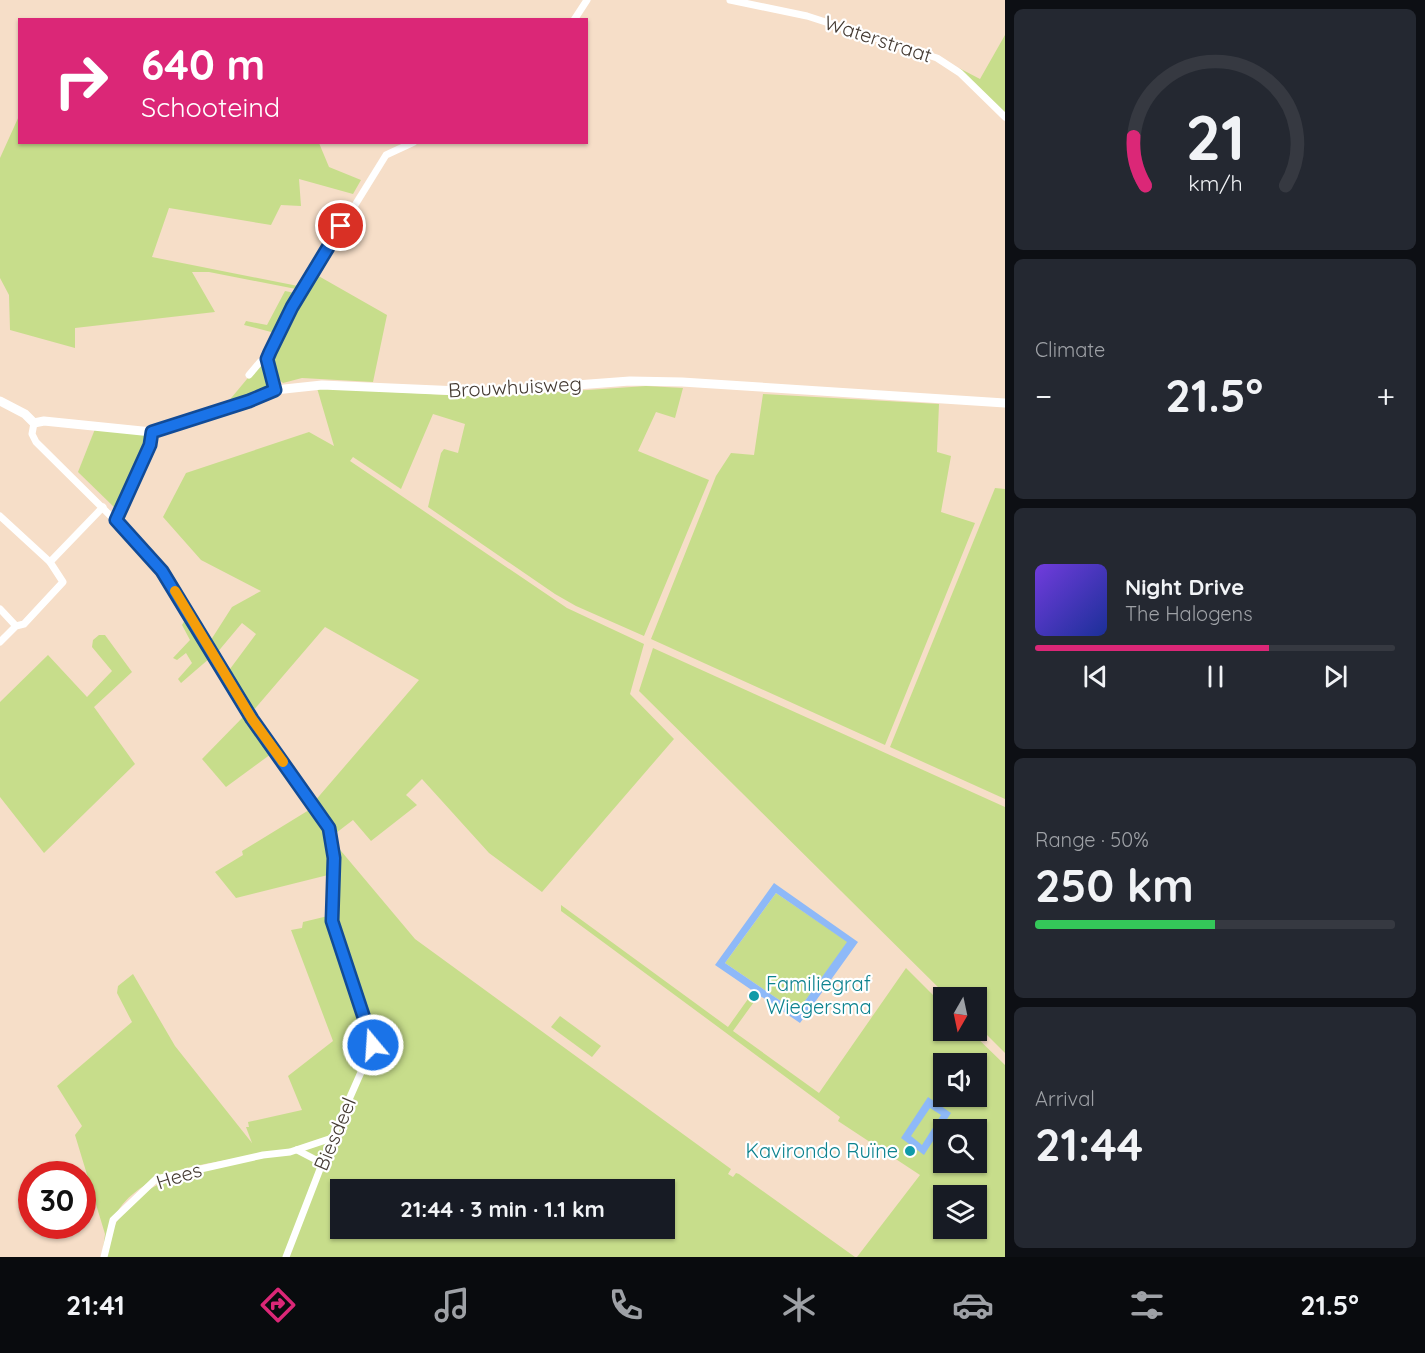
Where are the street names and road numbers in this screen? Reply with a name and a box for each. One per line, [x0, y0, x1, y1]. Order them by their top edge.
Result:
street label: Waterstraat [821, 9, 935, 68]
street label: Brouwhuisweg [447, 371, 582, 402]
street label: Biesdeel [308, 1093, 361, 1174]
street label: Hees [153, 1156, 205, 1195]

